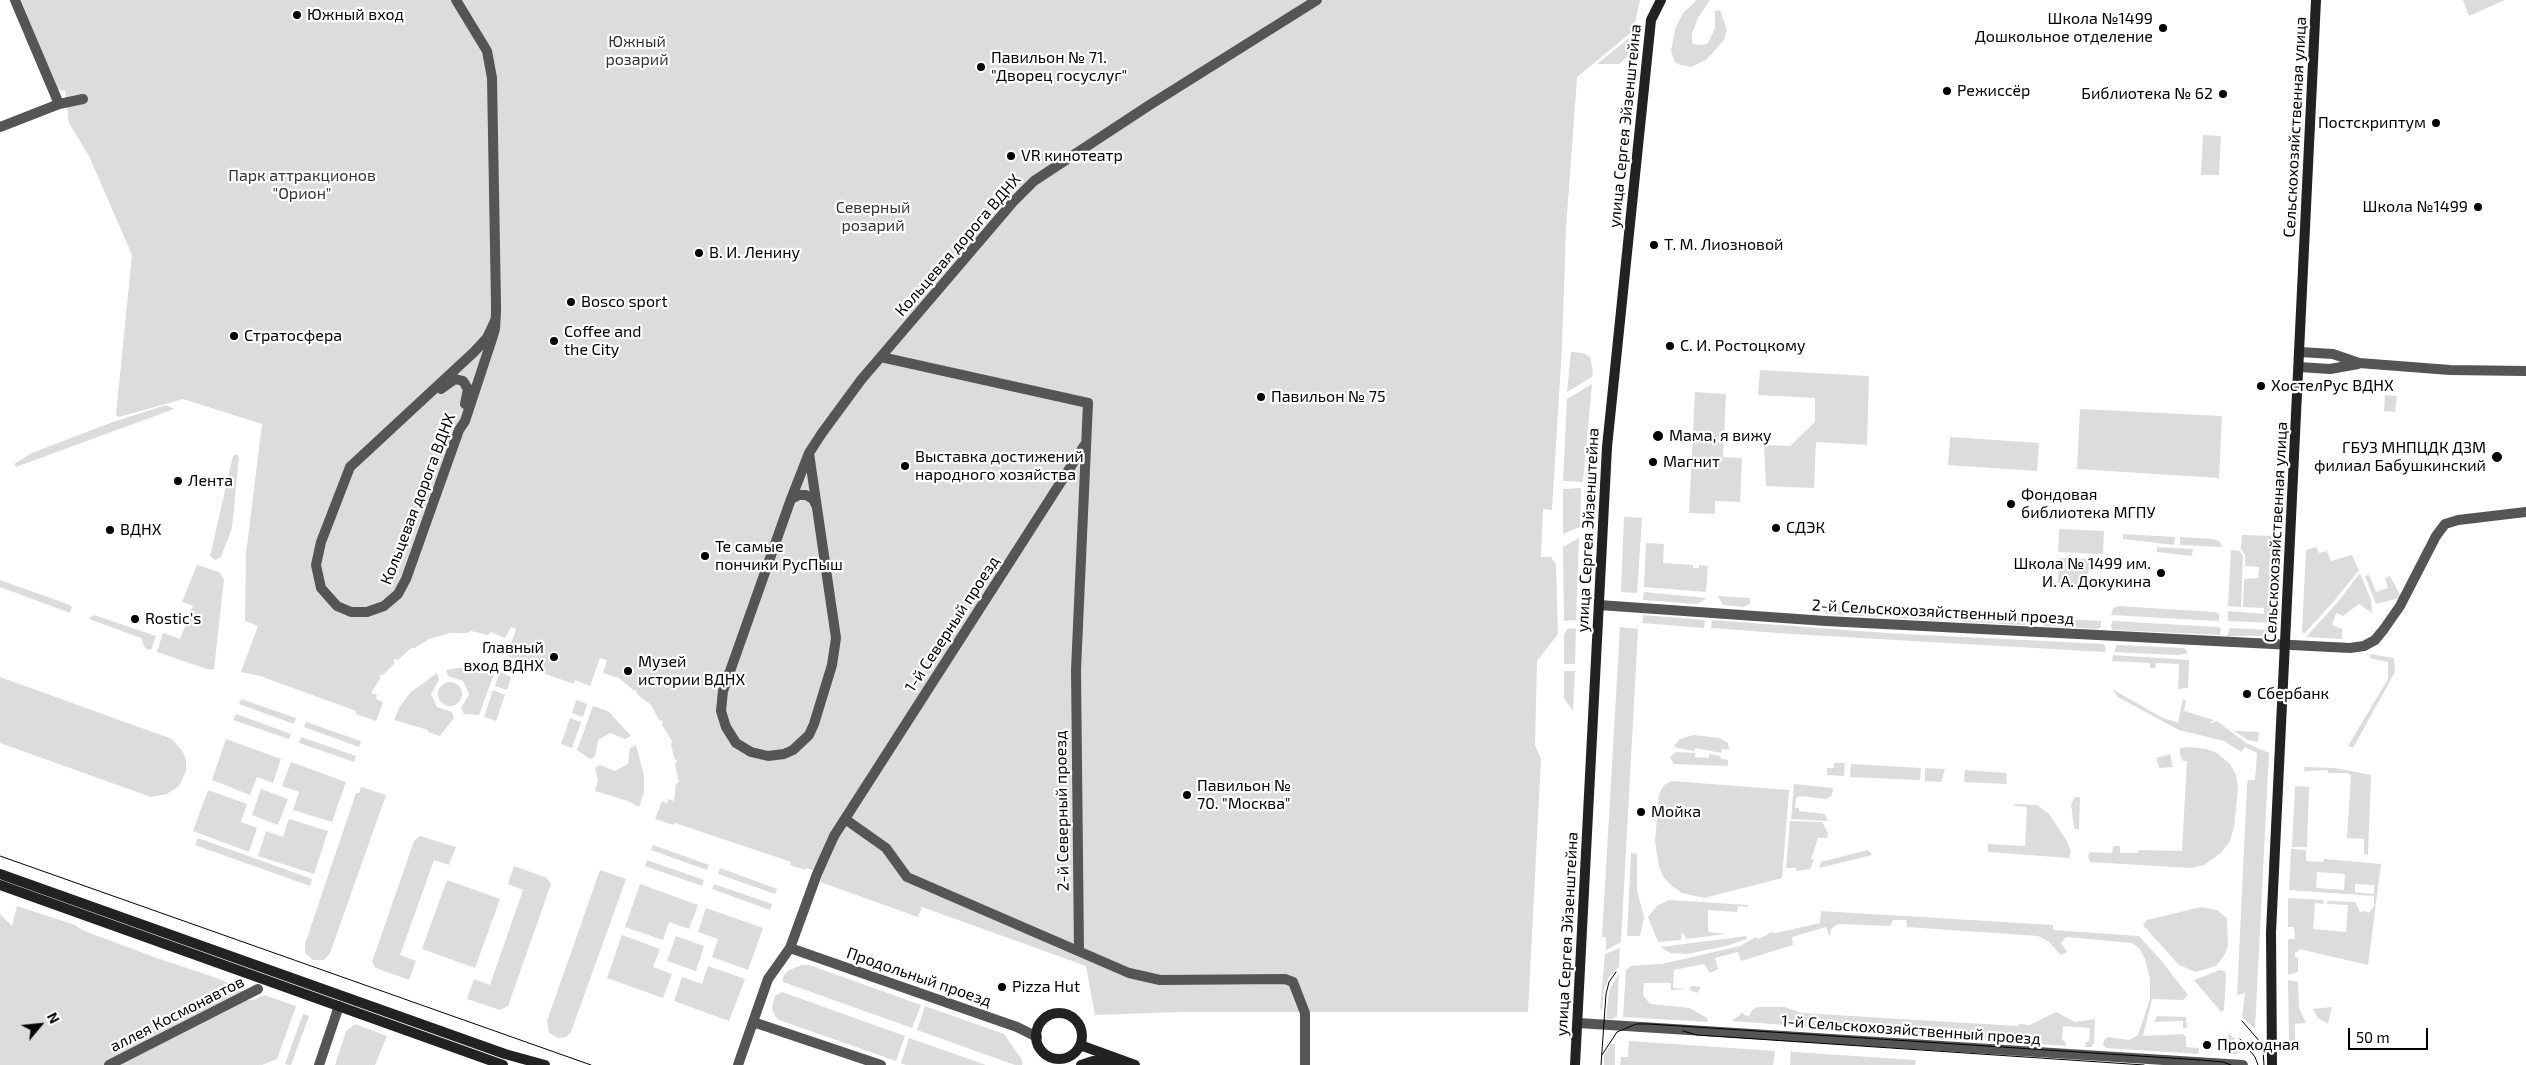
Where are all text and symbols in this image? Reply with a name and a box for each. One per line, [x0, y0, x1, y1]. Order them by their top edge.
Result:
place label: Южный вход [307, 5, 404, 25]
marker: Южный вход [291, 9, 303, 21]
place label: Школа №1499 Дошкольное отделение [1975, 9, 2153, 47]
street label: Сельскохозяйственная улица [2280, 16, 2310, 238]
marker: Школа №1499 Дошкольное отделение [2157, 22, 2169, 34]
street label: улица Сергея Эйзенштейна [1605, 23, 1645, 229]
park label: Южный розарий [605, 32, 669, 70]
place label: Павильон № 71. "Дворец госуслуг" [991, 48, 1127, 86]
marker: Павильон № 71. "Дворец госуслуг" [975, 61, 987, 73]
place label: Режиссёр [1957, 81, 2030, 101]
place label: Библиотека № 62 [2081, 84, 2213, 104]
marker: Режиссёр [1941, 85, 1953, 97]
marker: Библиотека № 62 [2217, 88, 2229, 100]
place label: Постскриптум [2318, 113, 2426, 133]
marker: Постскриптум [2430, 117, 2442, 129]
place label: VR кинотеатр [1021, 146, 1123, 166]
marker: VR кинотеатр [1005, 150, 1017, 162]
park label: Парк аттракционов "Орион" [228, 166, 376, 204]
street label: Кольцевая дорога ВДНХ [891, 170, 1025, 320]
place label: Школа №1499 [2363, 197, 2468, 217]
park label: Северный розарий [836, 198, 910, 236]
marker: Школа №1499 [2472, 201, 2484, 213]
place label: Т. М. Лиозновой [1664, 235, 1783, 255]
marker: Т. М. Лиозновой [1648, 239, 1660, 251]
place label: В. И. Ленину [709, 243, 800, 263]
marker: В. И. Ленину [693, 247, 705, 259]
place label: Bosco sport [581, 292, 667, 312]
marker: Bosco sport [565, 296, 577, 308]
place label: Coffee and the City [564, 322, 641, 360]
place label: Стратосфера [244, 326, 342, 346]
marker: Стратосфера [228, 330, 240, 342]
marker: Coffee and the City [548, 335, 560, 347]
place label: С. И. Ростоцкому [1680, 336, 1805, 356]
marker: С. И. Ростоцкому [1664, 340, 1676, 352]
place label: ХостелРус ВДНХ [2271, 376, 2394, 396]
marker: ХостелРус ВДНХ [2255, 380, 2267, 392]
place label: Павильон № 75 [1271, 387, 1385, 407]
marker: Павильон № 75 [1255, 391, 1267, 403]
street label: Кольцевая дорога ВДНХ [376, 411, 460, 587]
street label: Сельскохозяйственная улица [2261, 421, 2291, 643]
place label: Мама, я вижу [1669, 426, 1772, 446]
street label: улица Сергея Эйзенштейна [1573, 427, 1603, 633]
marker: Мама, я вижу [1651, 429, 1665, 443]
place label: ГБУЗ МНПЦДК ДЗМ филиал Бабушкинский [2314, 438, 2486, 476]
place label: Выставка достижений народного хозяйства [915, 447, 1084, 485]
marker: ГБУЗ МНПЦДК ДЗМ филиал Бабушкинский [2490, 450, 2504, 464]
place label: Магнит [1663, 452, 1720, 472]
marker: Магнит [1647, 456, 1659, 468]
marker: Выставка достижений народного хозяйства [899, 460, 911, 472]
place label: Лента [188, 471, 233, 491]
marker: Лента [172, 475, 184, 487]
place label: Фондовая библиотека МГПУ [2021, 485, 2156, 523]
marker: Фондовая библиотека МГПУ [2005, 498, 2017, 510]
place label: СДЭК [1786, 518, 1825, 538]
place label: ВДНХ [120, 520, 162, 540]
marker: СДЭК [1770, 522, 1782, 534]
marker: ВДНХ [104, 524, 116, 536]
place label: Те самые пончики РусПыш [715, 537, 843, 575]
marker: Те самые пончики РусПыш [699, 550, 711, 562]
street label: 1-й Северный проезд [901, 552, 1003, 696]
place label: Школа № 1499 им. И. А. Докукина [2013, 554, 2151, 592]
marker: Школа № 1499 им. И. А. Докукина [2155, 567, 2167, 579]
street label: 2-й Сельскохозяйственный проезд [1811, 596, 2075, 628]
place label: Rostic's [145, 609, 201, 629]
marker: Rostic's [129, 613, 141, 625]
place label: Главный вход ВДНХ [463, 638, 544, 676]
marker: Главный вход ВДНХ [548, 651, 560, 663]
place label: Музей истории ВДНХ [638, 652, 745, 690]
marker: Музей истории ВДНХ [622, 665, 634, 677]
place label: Сбербанк [2257, 684, 2329, 704]
marker: Сбербанк [2241, 688, 2253, 700]
street label: 2-й Северный проезд [1051, 730, 1073, 892]
place label: Павильон № 70. "Москва" [1197, 776, 1291, 814]
marker: Павильон № 70. "Москва" [1181, 789, 1193, 801]
place label: Мойка [1651, 802, 1701, 822]
marker: Мойка [1635, 806, 1647, 818]
street label: улица Сергея Эйзенштейна [1552, 831, 1582, 1037]
street label: Продольный проезд [844, 943, 994, 1011]
street label: аллея Космонавтов [107, 972, 247, 1056]
place label: Pizza Hut [1012, 977, 1080, 997]
marker: Pizza Hut [996, 981, 1008, 993]
north arrow [15, 1000, 65, 1050]
text: N [44, 1009, 64, 1026]
street label: 1-й Сельскохозяйственный проезд [1781, 1011, 2041, 1049]
scale bar [2351, 1018, 2431, 1050]
text: 50 m [2356, 1028, 2390, 1046]
place label: Проходная [2217, 1035, 2299, 1055]
marker: Проходная [2201, 1039, 2213, 1051]

